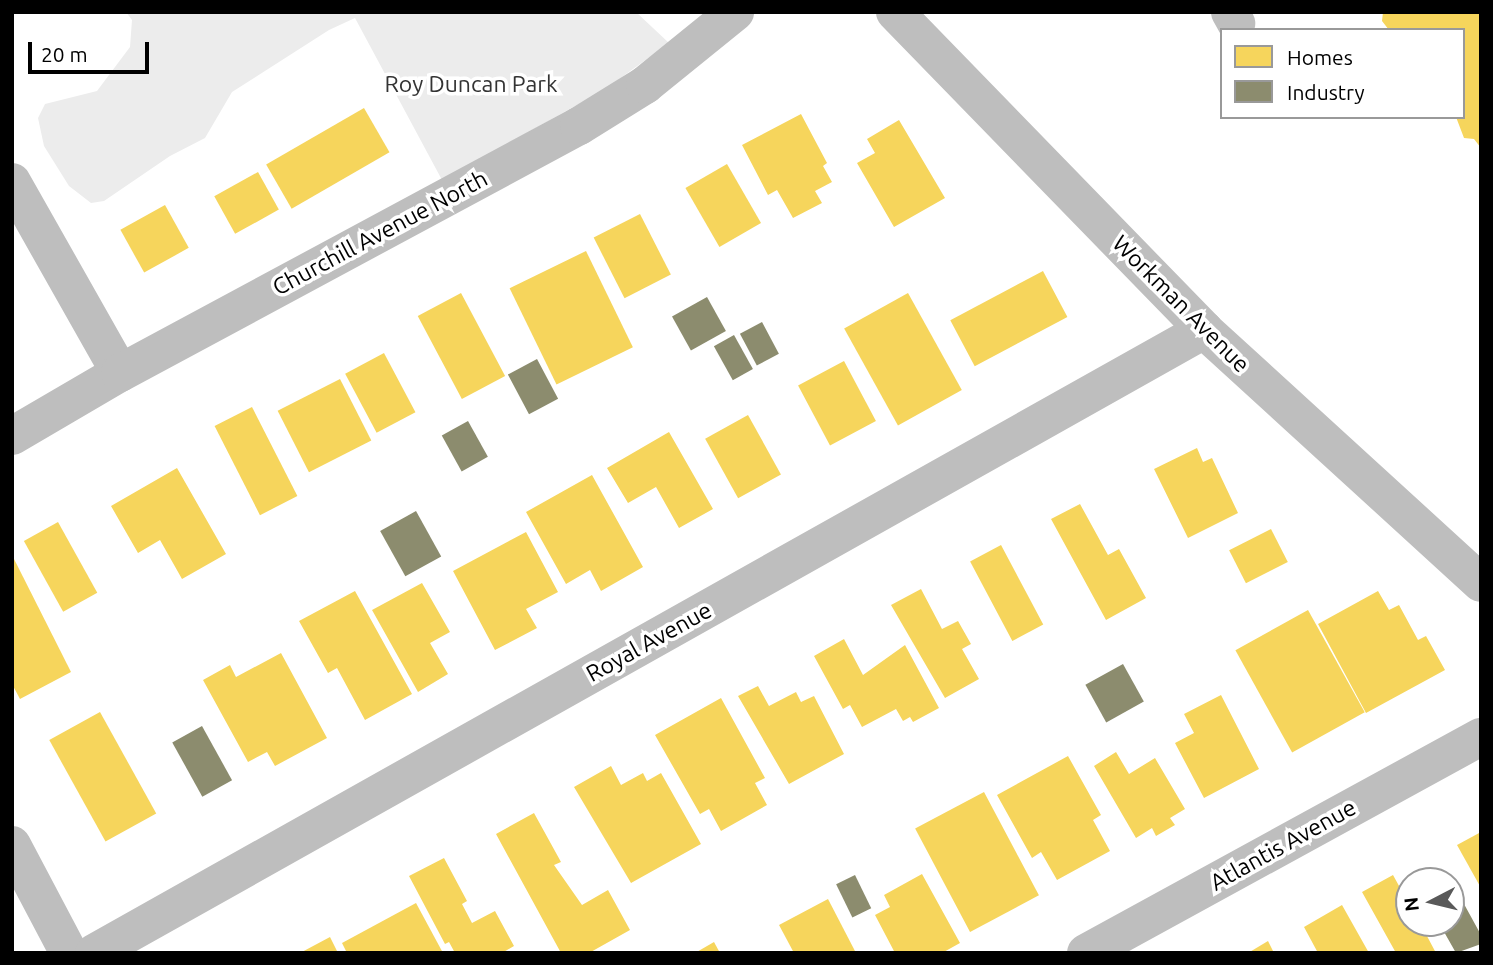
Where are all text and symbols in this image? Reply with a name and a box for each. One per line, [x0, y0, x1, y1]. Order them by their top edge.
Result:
scale bar [32, 28, 152, 72]
legend [1220, 28, 1465, 119]
text: 20 m [41, 42, 88, 66]
text: Homes [1287, 45, 1353, 69]
park label: Roy Duncan Park [384, 70, 558, 98]
text: Industry [1287, 80, 1365, 104]
street label: Churchill Avenue North [268, 165, 492, 301]
street label: Workman Avenue [1107, 230, 1255, 378]
street label: Royal Avenue [581, 596, 717, 688]
street label: Atlantis Avenue [1205, 794, 1361, 896]
north arrow [1395, 867, 1465, 937]
text: N [1399, 896, 1423, 913]

